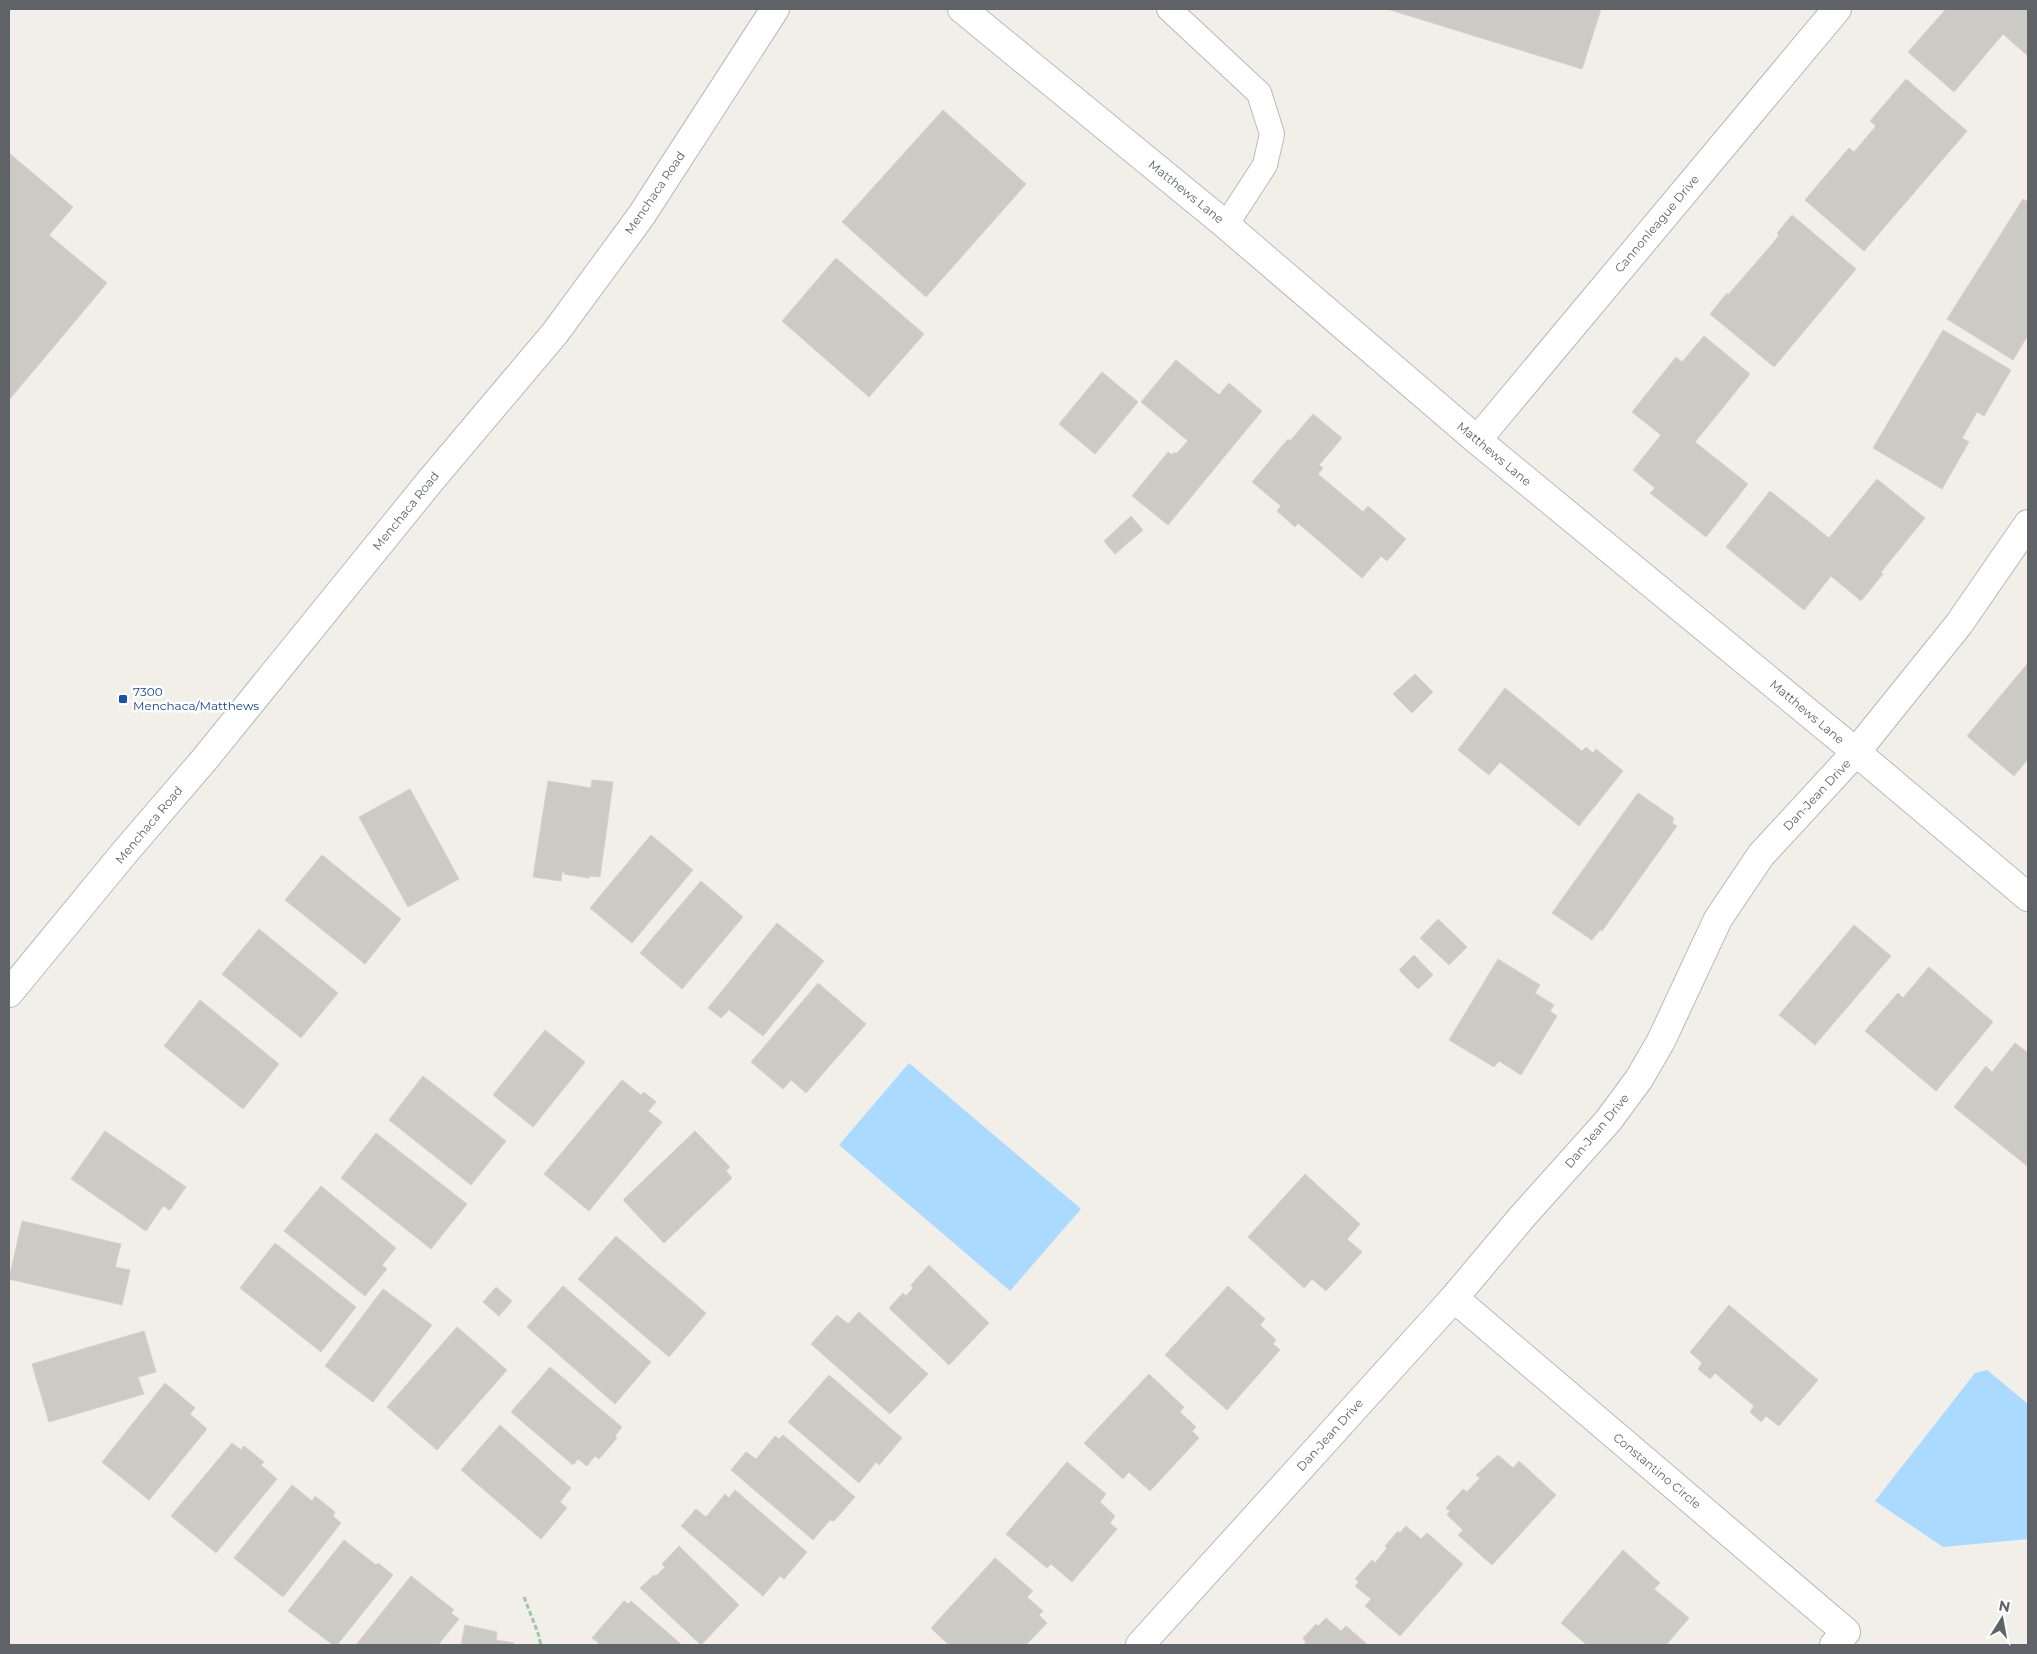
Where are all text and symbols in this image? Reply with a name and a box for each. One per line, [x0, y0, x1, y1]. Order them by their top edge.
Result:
street label: Menchaca Road [621, 148, 688, 237]
street label: Matthews Lane [1146, 157, 1227, 226]
street label: Cannonleague Drive [1611, 172, 1702, 276]
street label: Matthews Lane [1454, 418, 1535, 489]
street label: Menchaca Road [369, 468, 442, 553]
street label: Matthews Lane [1767, 676, 1848, 747]
place label: 7300 Menchaca/Matthews [133, 684, 259, 713]
marker: 7300 Menchaca/Matthews [117, 693, 129, 705]
street label: Dan-Jean Drive [1780, 756, 1854, 834]
street label: Menchaca Road [112, 783, 186, 867]
street label: Dan-Jean Drive [1561, 1091, 1632, 1171]
street label: Dan-Jean Drive [1293, 1395, 1366, 1474]
street label: Constantino Circle [1610, 1430, 1704, 1512]
north arrow [1977, 1594, 2027, 1644]
text: N [1997, 1596, 2012, 1616]

